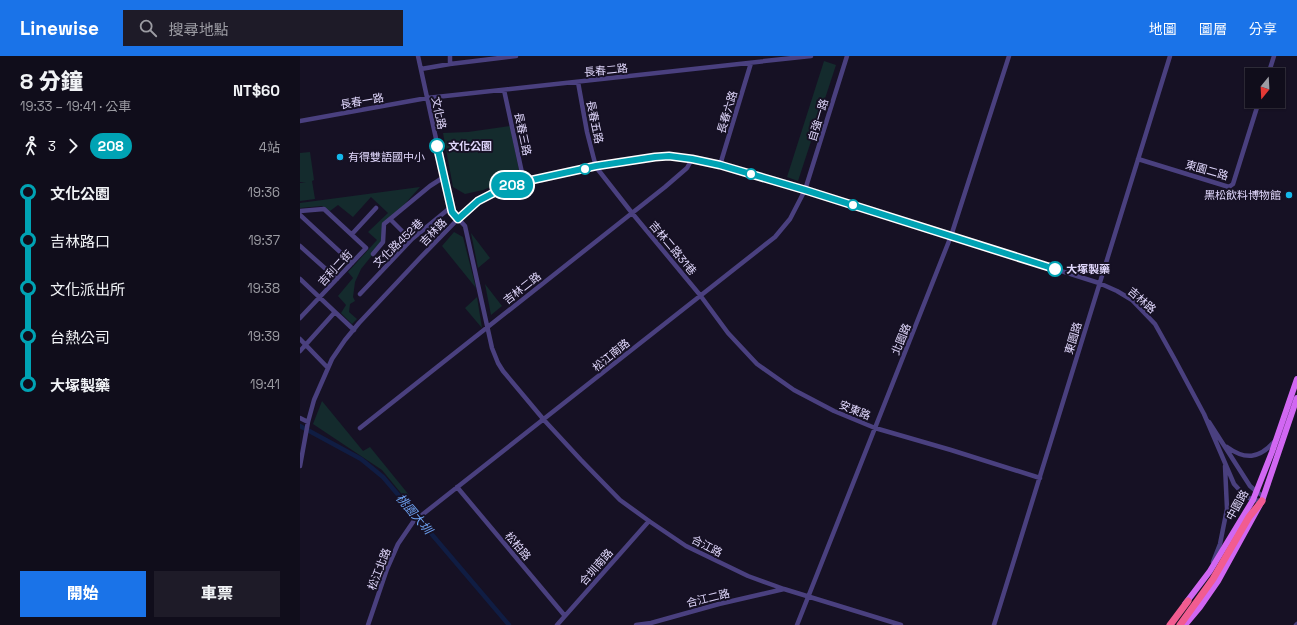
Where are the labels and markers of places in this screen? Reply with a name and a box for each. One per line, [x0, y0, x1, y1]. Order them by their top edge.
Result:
marker: 文化公園 [429, 138, 445, 154]
place label: 文化公園 [448, 139, 492, 153]
place label: 有得雙語國中小 [348, 150, 425, 164]
marker: 有得雙語國中小 [335, 152, 345, 162]
unlabelled marker [579, 163, 591, 175]
unlabelled marker [745, 168, 757, 180]
place label: 黑松飲料博物館 [1204, 188, 1281, 202]
marker: 黑松飲料博物館 [1284, 190, 1294, 200]
unlabelled marker [847, 199, 859, 211]
marker: 大塚製藥 [1047, 261, 1063, 277]
place label: 大塚製藥 [1066, 262, 1110, 276]

